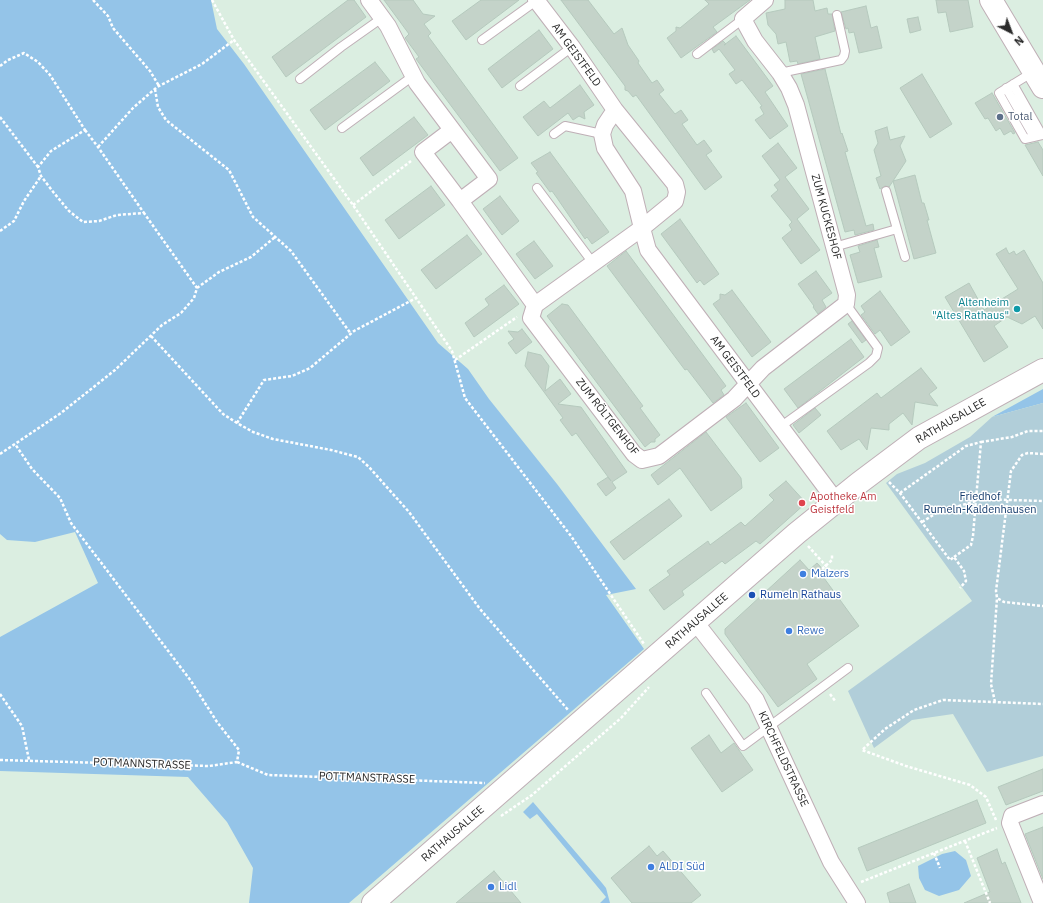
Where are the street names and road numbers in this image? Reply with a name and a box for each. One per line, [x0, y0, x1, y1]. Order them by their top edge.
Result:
street label: AM GEISTFELD [549, 21, 603, 89]
street label: ZUM KUCKESHOF [808, 173, 844, 261]
street label: AM GEISTFELD [707, 333, 763, 401]
street label: ZUM RÖLTGENHOF [573, 376, 641, 458]
street label: RATHAUSALLEE [913, 396, 989, 446]
street label: RATHAUSALLEE [663, 590, 731, 652]
street label: KIRCHFELDSTRASSE [755, 709, 811, 809]
street label: POTMANNSTRASSE [93, 756, 191, 772]
street label: POTTMANSTRASSE [319, 770, 415, 786]
street label: RATHAUSALLEE [419, 803, 487, 865]

